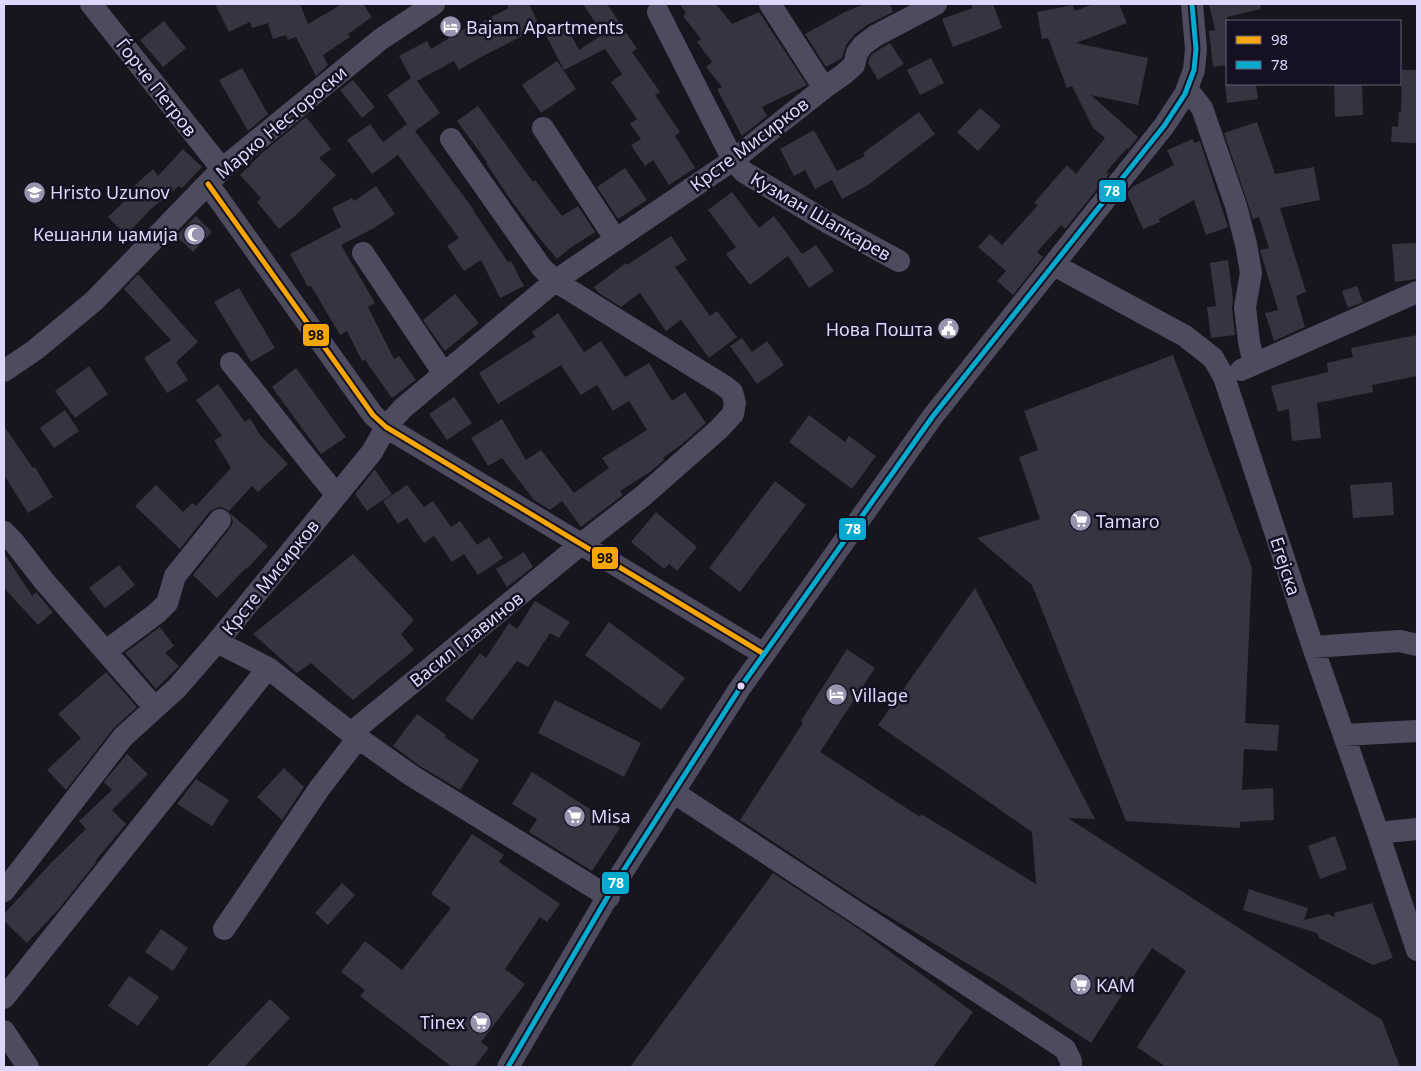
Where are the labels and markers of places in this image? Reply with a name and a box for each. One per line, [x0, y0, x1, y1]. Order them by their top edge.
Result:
hotel icon: Bajam Apartments [438, 15, 462, 39]
place label: Bajam Apartments [466, 15, 624, 39]
school or university icon: Hristo Uzunov [22, 180, 46, 204]
place label: Hristo Uzunov [50, 180, 171, 204]
place label: Кешанли џамија [33, 222, 178, 246]
mosque icon: Кешанли џамија [182, 222, 206, 246]
place label: Нова Пошта [826, 317, 933, 341]
public building icon: Нова Пошта [937, 317, 961, 341]
supermarket icon: Tamaro [1068, 509, 1092, 533]
place label: Tamaro [1096, 509, 1160, 533]
unlabelled marker [736, 681, 746, 691]
hotel icon: Village [824, 683, 848, 707]
place label: Village [852, 683, 908, 707]
supermarket icon: Misa [563, 804, 587, 828]
place label: Misa [591, 804, 631, 828]
supermarket icon: KAM [1068, 973, 1092, 997]
place label: KAM [1096, 973, 1135, 997]
place label: Tinex [420, 1010, 465, 1034]
supermarket icon: Tinex [469, 1010, 493, 1034]

